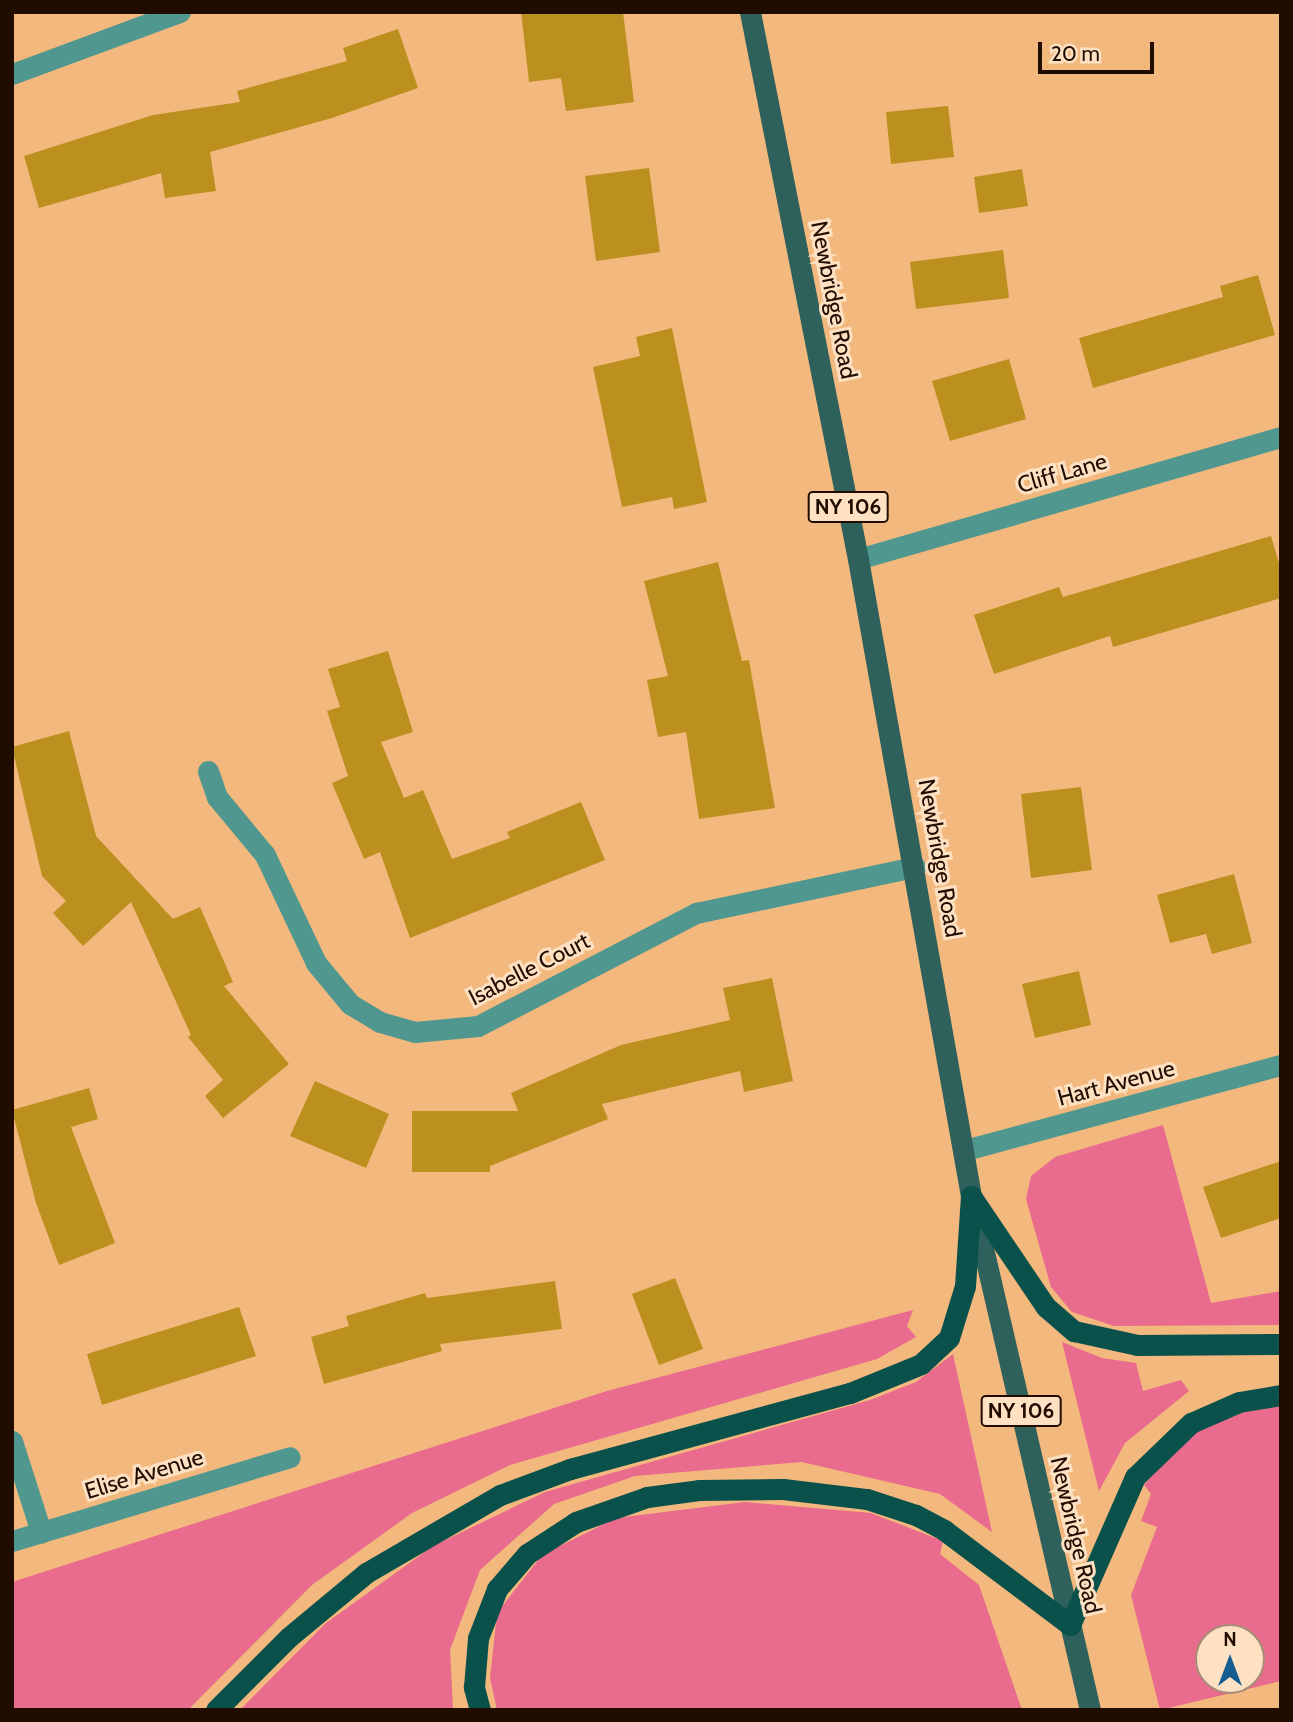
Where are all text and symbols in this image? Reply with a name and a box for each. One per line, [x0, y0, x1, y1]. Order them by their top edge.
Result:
scale bar [1041, 28, 1156, 72]
text: 20 m [1051, 41, 1100, 66]
street label: Newbridge Road [805, 219, 863, 381]
street label: Cliff Lane [1014, 447, 1110, 499]
road number: NY 106 [806, 490, 890, 524]
street label: Newbridge Road [912, 777, 968, 939]
street label: Isabelle Court [464, 927, 594, 1011]
street label: Hart Avenue [1054, 1054, 1178, 1112]
road number: NY 106 [979, 1394, 1063, 1428]
street label: Elise Avenue [81, 1443, 207, 1505]
street label: Newbridge Road [1045, 1454, 1107, 1616]
north arrow [1195, 1624, 1265, 1694]
text: N [1223, 1628, 1237, 1651]

